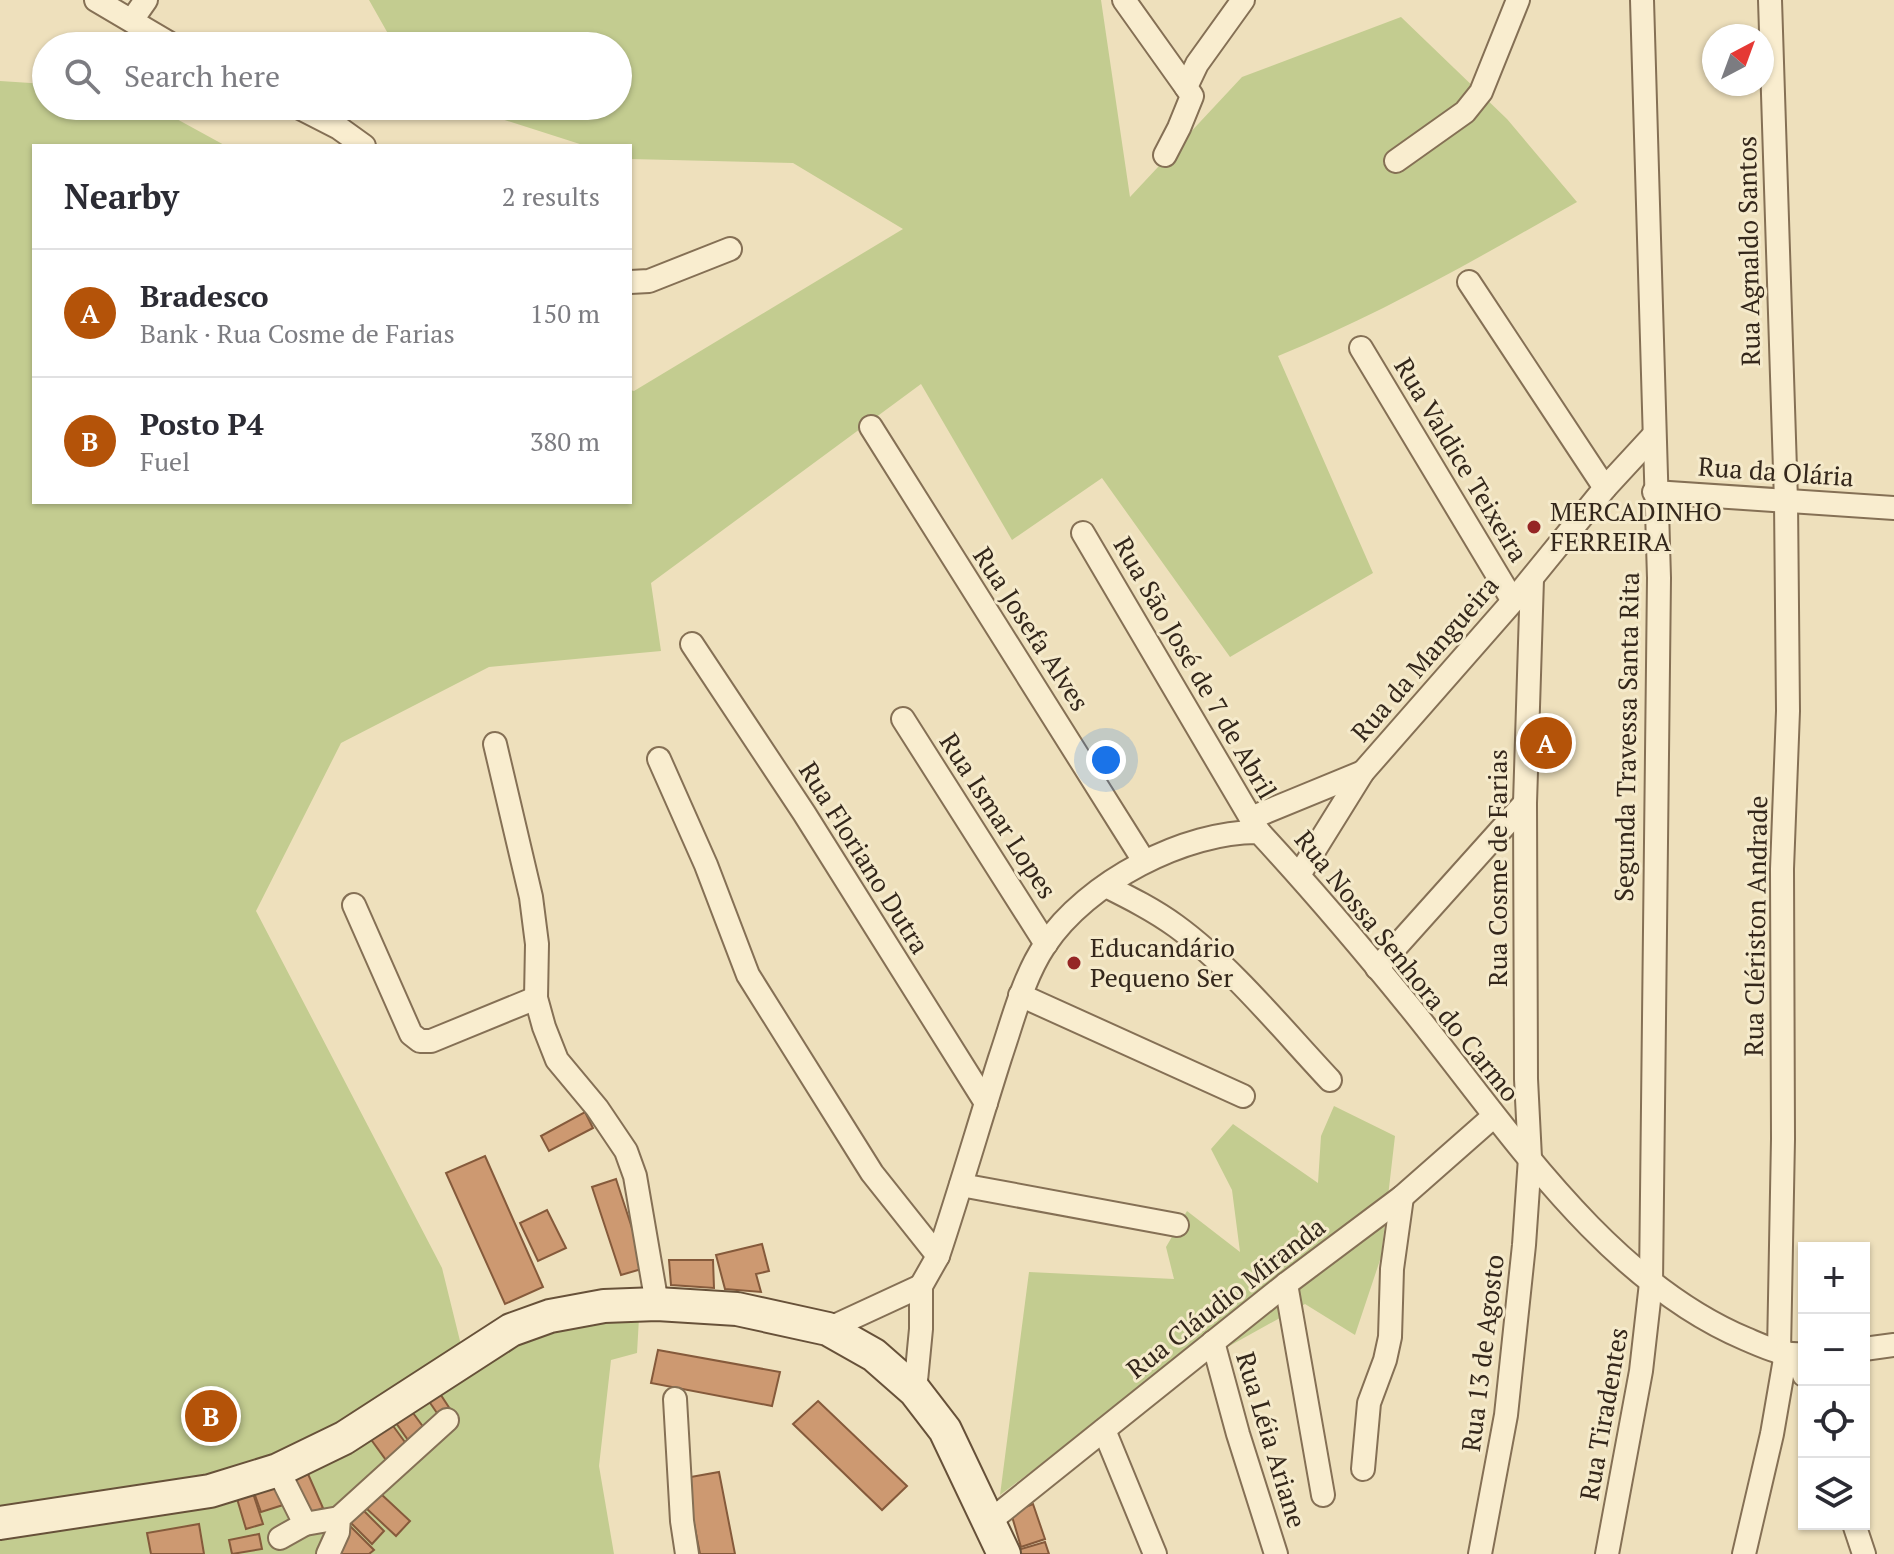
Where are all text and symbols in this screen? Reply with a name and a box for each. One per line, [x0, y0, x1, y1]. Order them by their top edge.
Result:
north arrow [1702, 24, 1774, 96]
search box [32, 32, 632, 120]
icon: search [60, 54, 104, 98]
text: Search here [124, 56, 280, 96]
street label: Rua Agnaldo Santos [1729, 136, 1767, 366]
text: Nearby [64, 174, 179, 219]
text: 2 results [502, 179, 600, 213]
text: Bradesco [140, 276, 269, 316]
text: A [81, 296, 99, 330]
text: 150 m [530, 296, 600, 330]
text: Bank · Rua Cosme de Farias [140, 316, 455, 350]
street label: Rua Valdice Teixeira [1387, 351, 1536, 568]
text: Posto P4 [140, 404, 264, 444]
text: B [82, 424, 98, 458]
text: 380 m [530, 424, 600, 458]
text: Fuel [140, 444, 190, 478]
street label: Rua da Olária [1697, 449, 1855, 493]
place label: MERCADINHO FERREIRA [1550, 494, 1722, 558]
marker: MERCADINHO FERREIRA [1525, 518, 1543, 536]
street label: Rua São José de 7 de Abril [1107, 530, 1285, 805]
street label: Rua Josefa Alves [966, 540, 1098, 717]
street label: Rua da Mangueira [1343, 568, 1505, 748]
street label: Segunda Travessa Santa Rita [1606, 572, 1646, 902]
pin: A [1520, 713, 1572, 773]
street label: Rua Ismar Lopes [933, 726, 1065, 905]
your location [1086, 740, 1126, 780]
street label: Rua Cosme de Farias [1480, 749, 1514, 987]
street label: Rua Floriano Dutra [792, 755, 938, 960]
street label: Rua Clériston Andrade [1736, 795, 1774, 1057]
street label: Rua Nossa Senhora do Carmo [1288, 823, 1528, 1108]
place label: Educandário Pequeno Ser [1090, 930, 1235, 994]
marker: Educandário Pequeno Ser [1065, 954, 1083, 972]
street label: Rua Cláudio Miranda [1119, 1209, 1332, 1385]
map controls [1798, 1242, 1870, 1530]
button: + [1798, 1242, 1870, 1314]
street label: Rua 13 de Agosto [1453, 1252, 1511, 1453]
button: − [1798, 1314, 1870, 1386]
street label: Rua Tiradentes [1571, 1325, 1635, 1503]
street label: Rua Léia Ariane [1229, 1348, 1315, 1532]
pin: B [185, 1386, 237, 1446]
button: locate [1798, 1386, 1870, 1458]
button: layers [1798, 1458, 1870, 1530]

